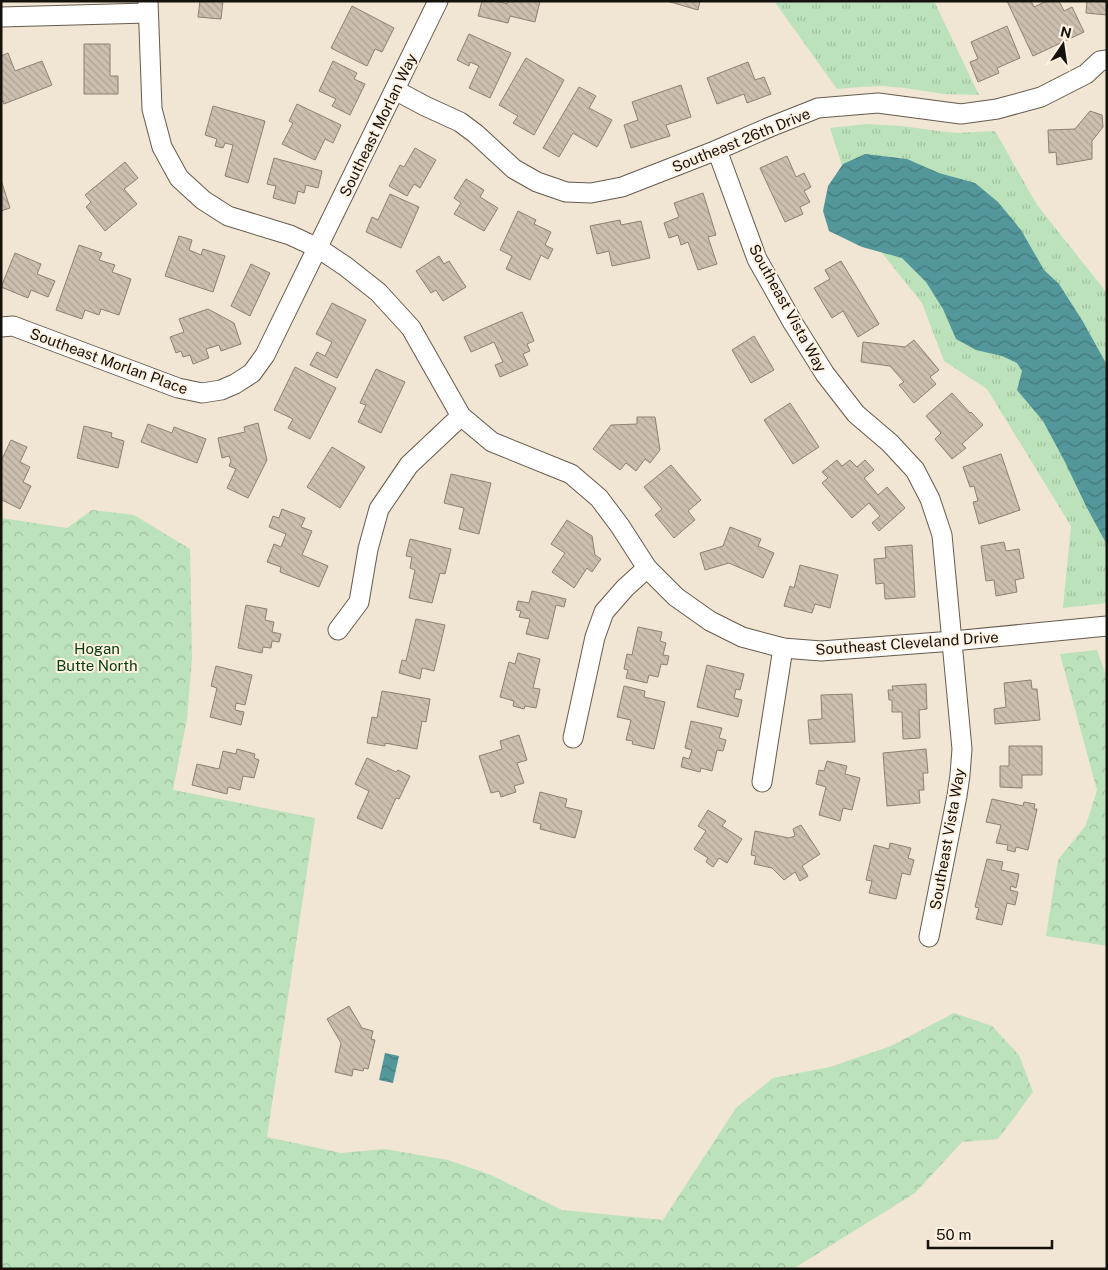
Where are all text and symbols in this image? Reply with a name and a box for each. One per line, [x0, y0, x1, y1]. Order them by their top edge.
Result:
north arrow [1038, 20, 1088, 70]
text: N [1059, 23, 1073, 41]
street label: Southeast Morlan Way [336, 51, 420, 199]
street label: Southeast 26th Drive [669, 104, 813, 176]
street label: Southeast Vista Way [746, 241, 830, 375]
street label: Southeast Morlan Place [28, 325, 190, 397]
street label: Southeast Cleveland Drive [815, 628, 999, 658]
park label: Hogan Butte North [56, 640, 138, 674]
street label: Southeast Vista Way [926, 767, 968, 911]
scale bar [928, 1218, 1052, 1250]
text: 50 m [936, 1226, 971, 1243]

